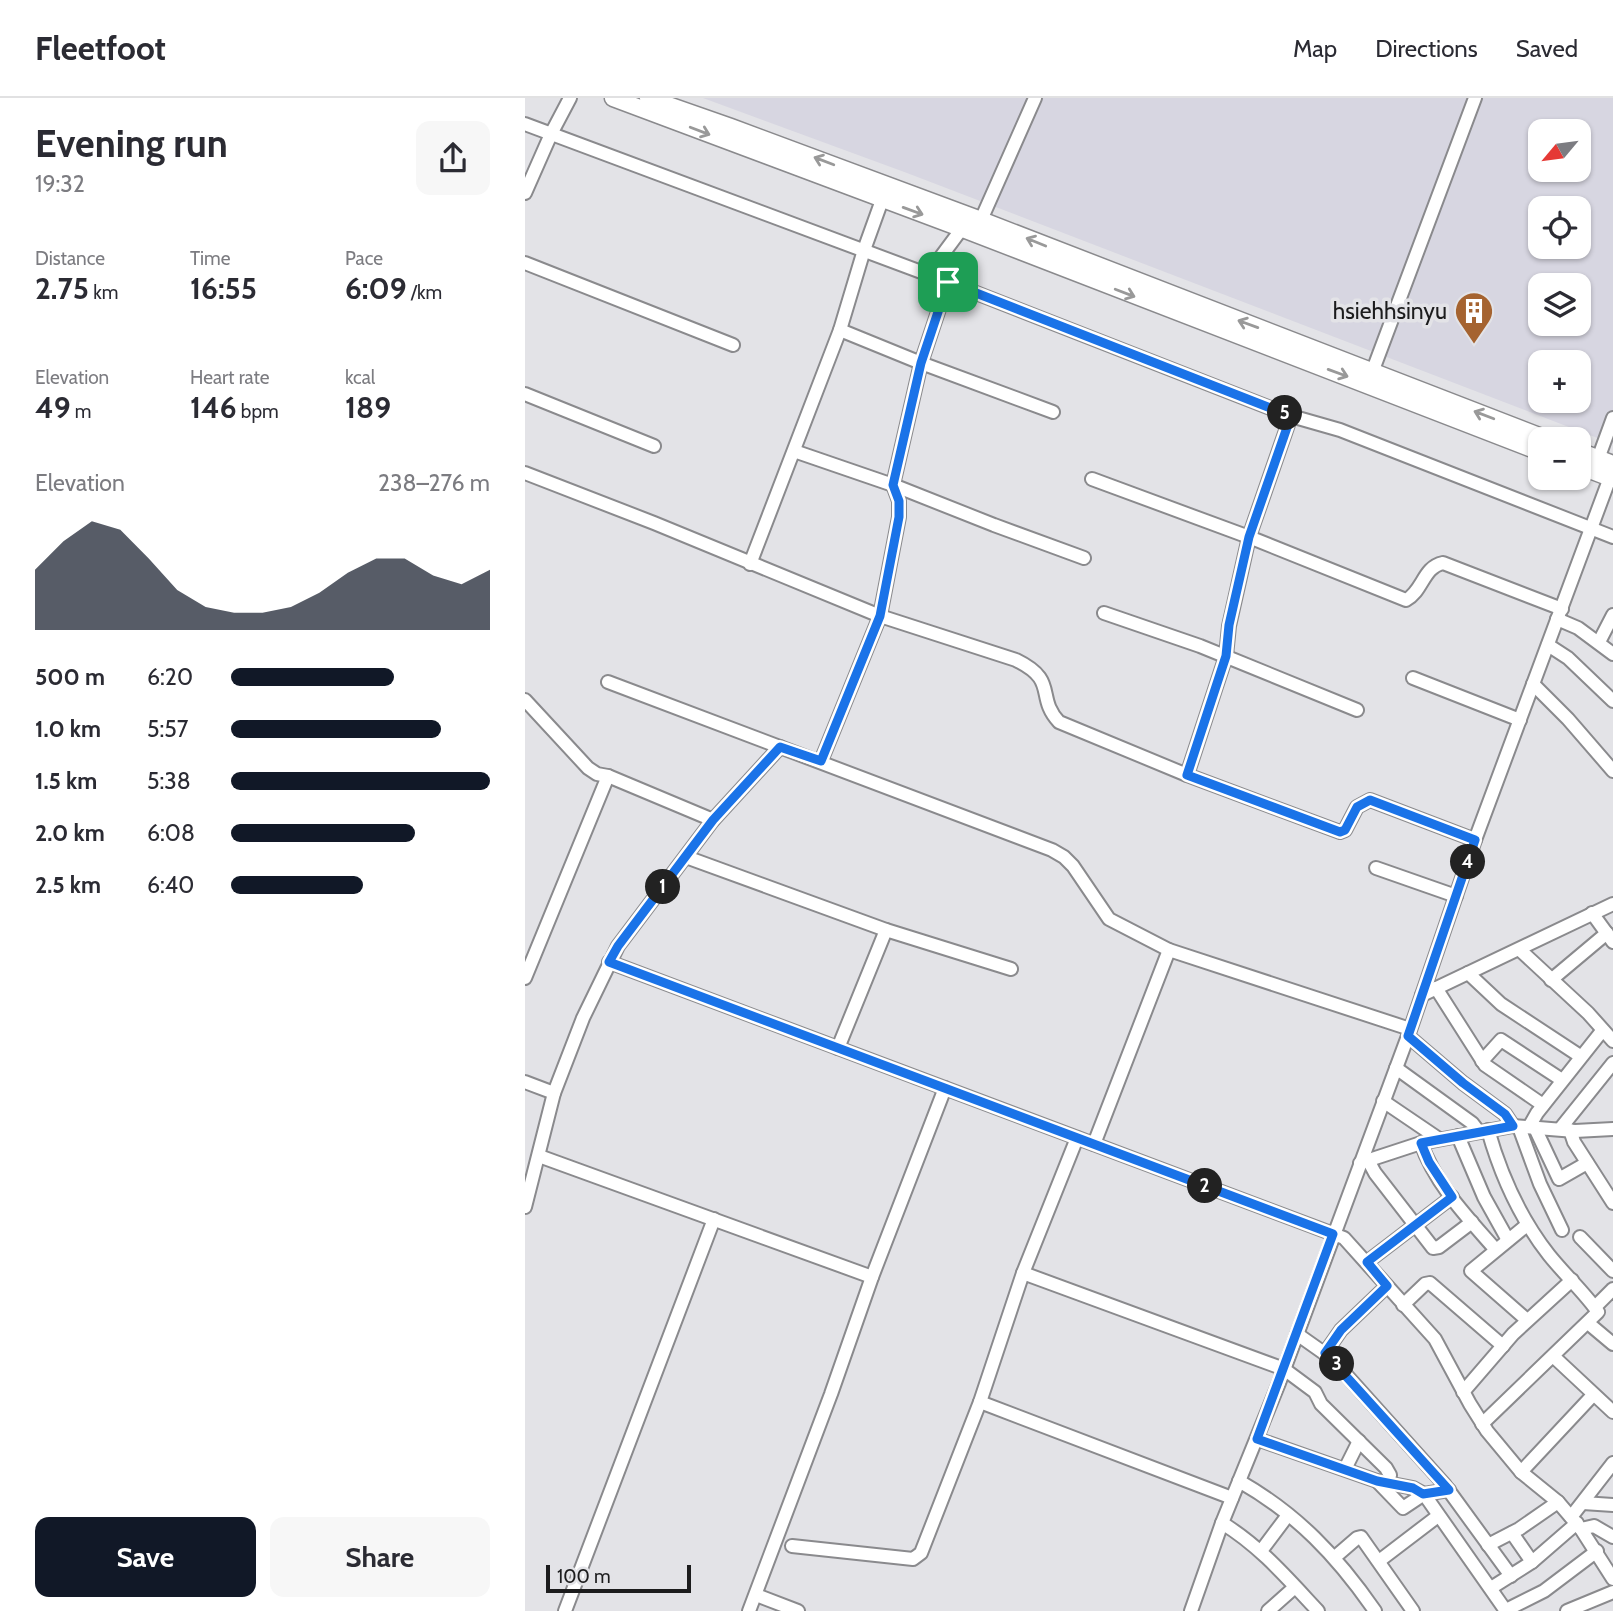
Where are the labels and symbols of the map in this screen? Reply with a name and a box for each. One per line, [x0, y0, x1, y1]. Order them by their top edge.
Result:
north arrow [1528, 119, 1591, 182]
one-way arrow [689, 125, 711, 138]
one-way arrow [813, 154, 835, 166]
one-way arrow [902, 206, 924, 218]
one-way arrow [1026, 234, 1048, 247]
pin [918, 252, 978, 312]
one-way arrow [1114, 287, 1136, 300]
building icon: hsiehhsinyu [1453, 290, 1495, 345]
place label: hsiehhsinyu [1333, 297, 1447, 325]
one-way arrow [1238, 317, 1260, 329]
one-way arrow [1327, 368, 1349, 380]
pin: 5 [1267, 396, 1303, 430]
one-way arrow [1473, 407, 1495, 420]
pin: 4 [1451, 844, 1485, 880]
pin: 1 [645, 870, 681, 904]
pin: 2 [1187, 1168, 1223, 1204]
pin: 3 [1319, 1346, 1355, 1382]
scale bar [546, 1562, 691, 1594]

